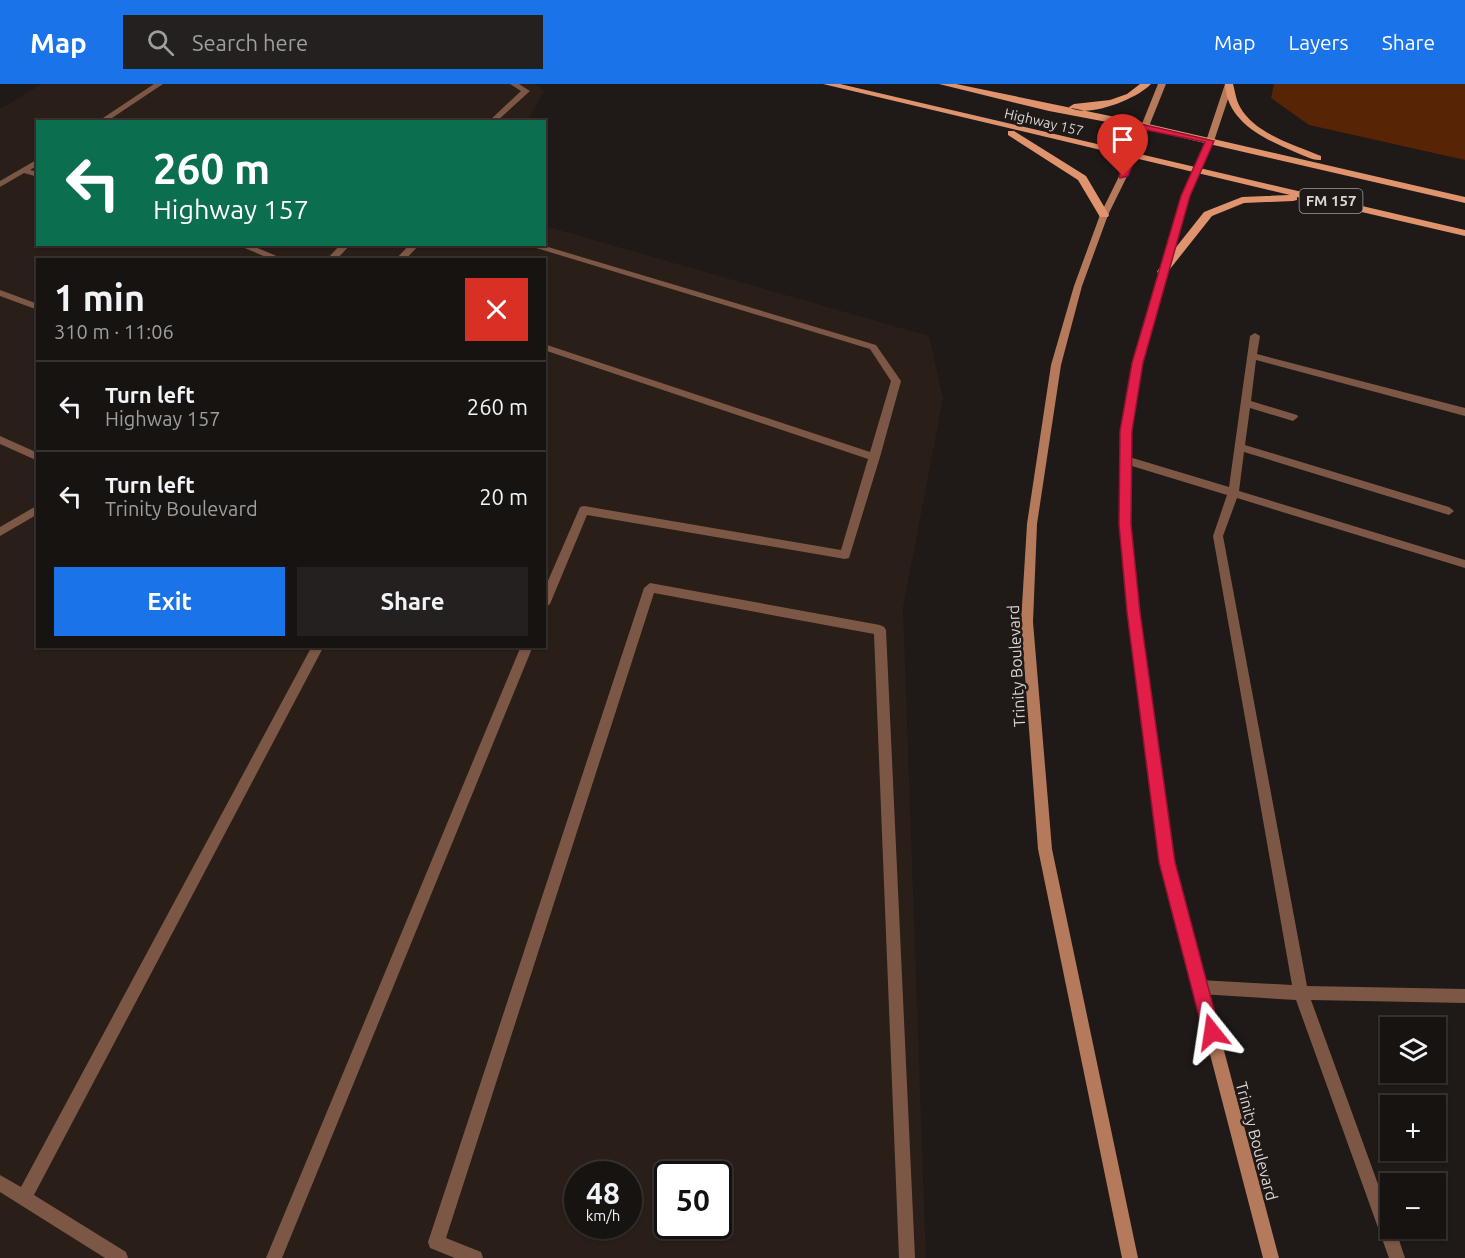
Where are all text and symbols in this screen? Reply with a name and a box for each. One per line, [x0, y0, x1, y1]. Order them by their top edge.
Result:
search box [123, 15, 543, 69]
icon: search [144, 26, 177, 59]
text: Map [30, 27, 87, 58]
text: Search here [192, 30, 308, 55]
text: Map [1214, 30, 1255, 54]
text: Layers [1288, 30, 1349, 54]
text: Share [1382, 30, 1435, 54]
street label: Highway 157 [1003, 105, 1085, 139]
pin [1097, 114, 1148, 176]
icon: arrive [1106, 123, 1139, 156]
icon: left [54, 144, 132, 222]
text: 260 m [153, 145, 270, 192]
road number: FM 157 [1300, 189, 1362, 213]
text: Highway 157 [153, 194, 309, 224]
text: 1 min [54, 277, 145, 318]
button: close [465, 278, 528, 341]
text: 310 m · 11:06 [54, 320, 174, 343]
text: Turn left [105, 382, 195, 407]
icon: left [54, 390, 87, 423]
text: 260 m [467, 394, 528, 419]
text: Highway 157 [105, 407, 221, 430]
text: Turn left [105, 472, 195, 497]
icon: left [54, 480, 87, 513]
text: 20 m [479, 484, 528, 509]
text: Trinity Boulevard [105, 497, 258, 520]
button: Exit [54, 567, 285, 636]
button: Share [297, 567, 528, 636]
street label: Trinity Boulevard [1004, 605, 1028, 727]
position arrow [1180, 1000, 1244, 1064]
map controls [1380, 1017, 1446, 1239]
button: layers [1380, 1017, 1446, 1083]
street label: Trinity Boulevard [1233, 1080, 1281, 1202]
button: + [1380, 1095, 1446, 1161]
speed limit sign: 50 [654, 1161, 732, 1239]
button: − [1380, 1173, 1446, 1239]
text: 48 [586, 1176, 620, 1210]
text: km/h [586, 1207, 620, 1224]

